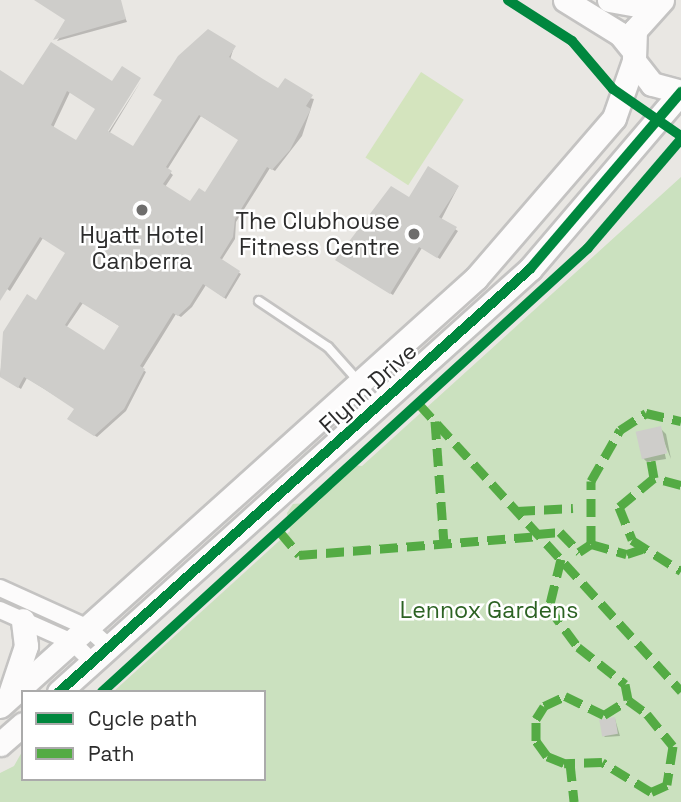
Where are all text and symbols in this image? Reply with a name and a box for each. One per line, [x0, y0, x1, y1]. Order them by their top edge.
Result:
marker: Hyatt Hotel Canberra [134, 202, 150, 218]
place label: The Clubhouse Fitness Centre [235, 207, 400, 261]
place label: Hyatt Hotel Canberra [80, 221, 204, 275]
marker: The Clubhouse Fitness Centre [406, 226, 422, 242]
street label: Flynn Drive [314, 337, 422, 439]
park label: Lennox Gardens [400, 596, 578, 624]
legend [21, 690, 266, 781]
text: Cycle path [88, 705, 197, 732]
text: Path [88, 740, 134, 767]

